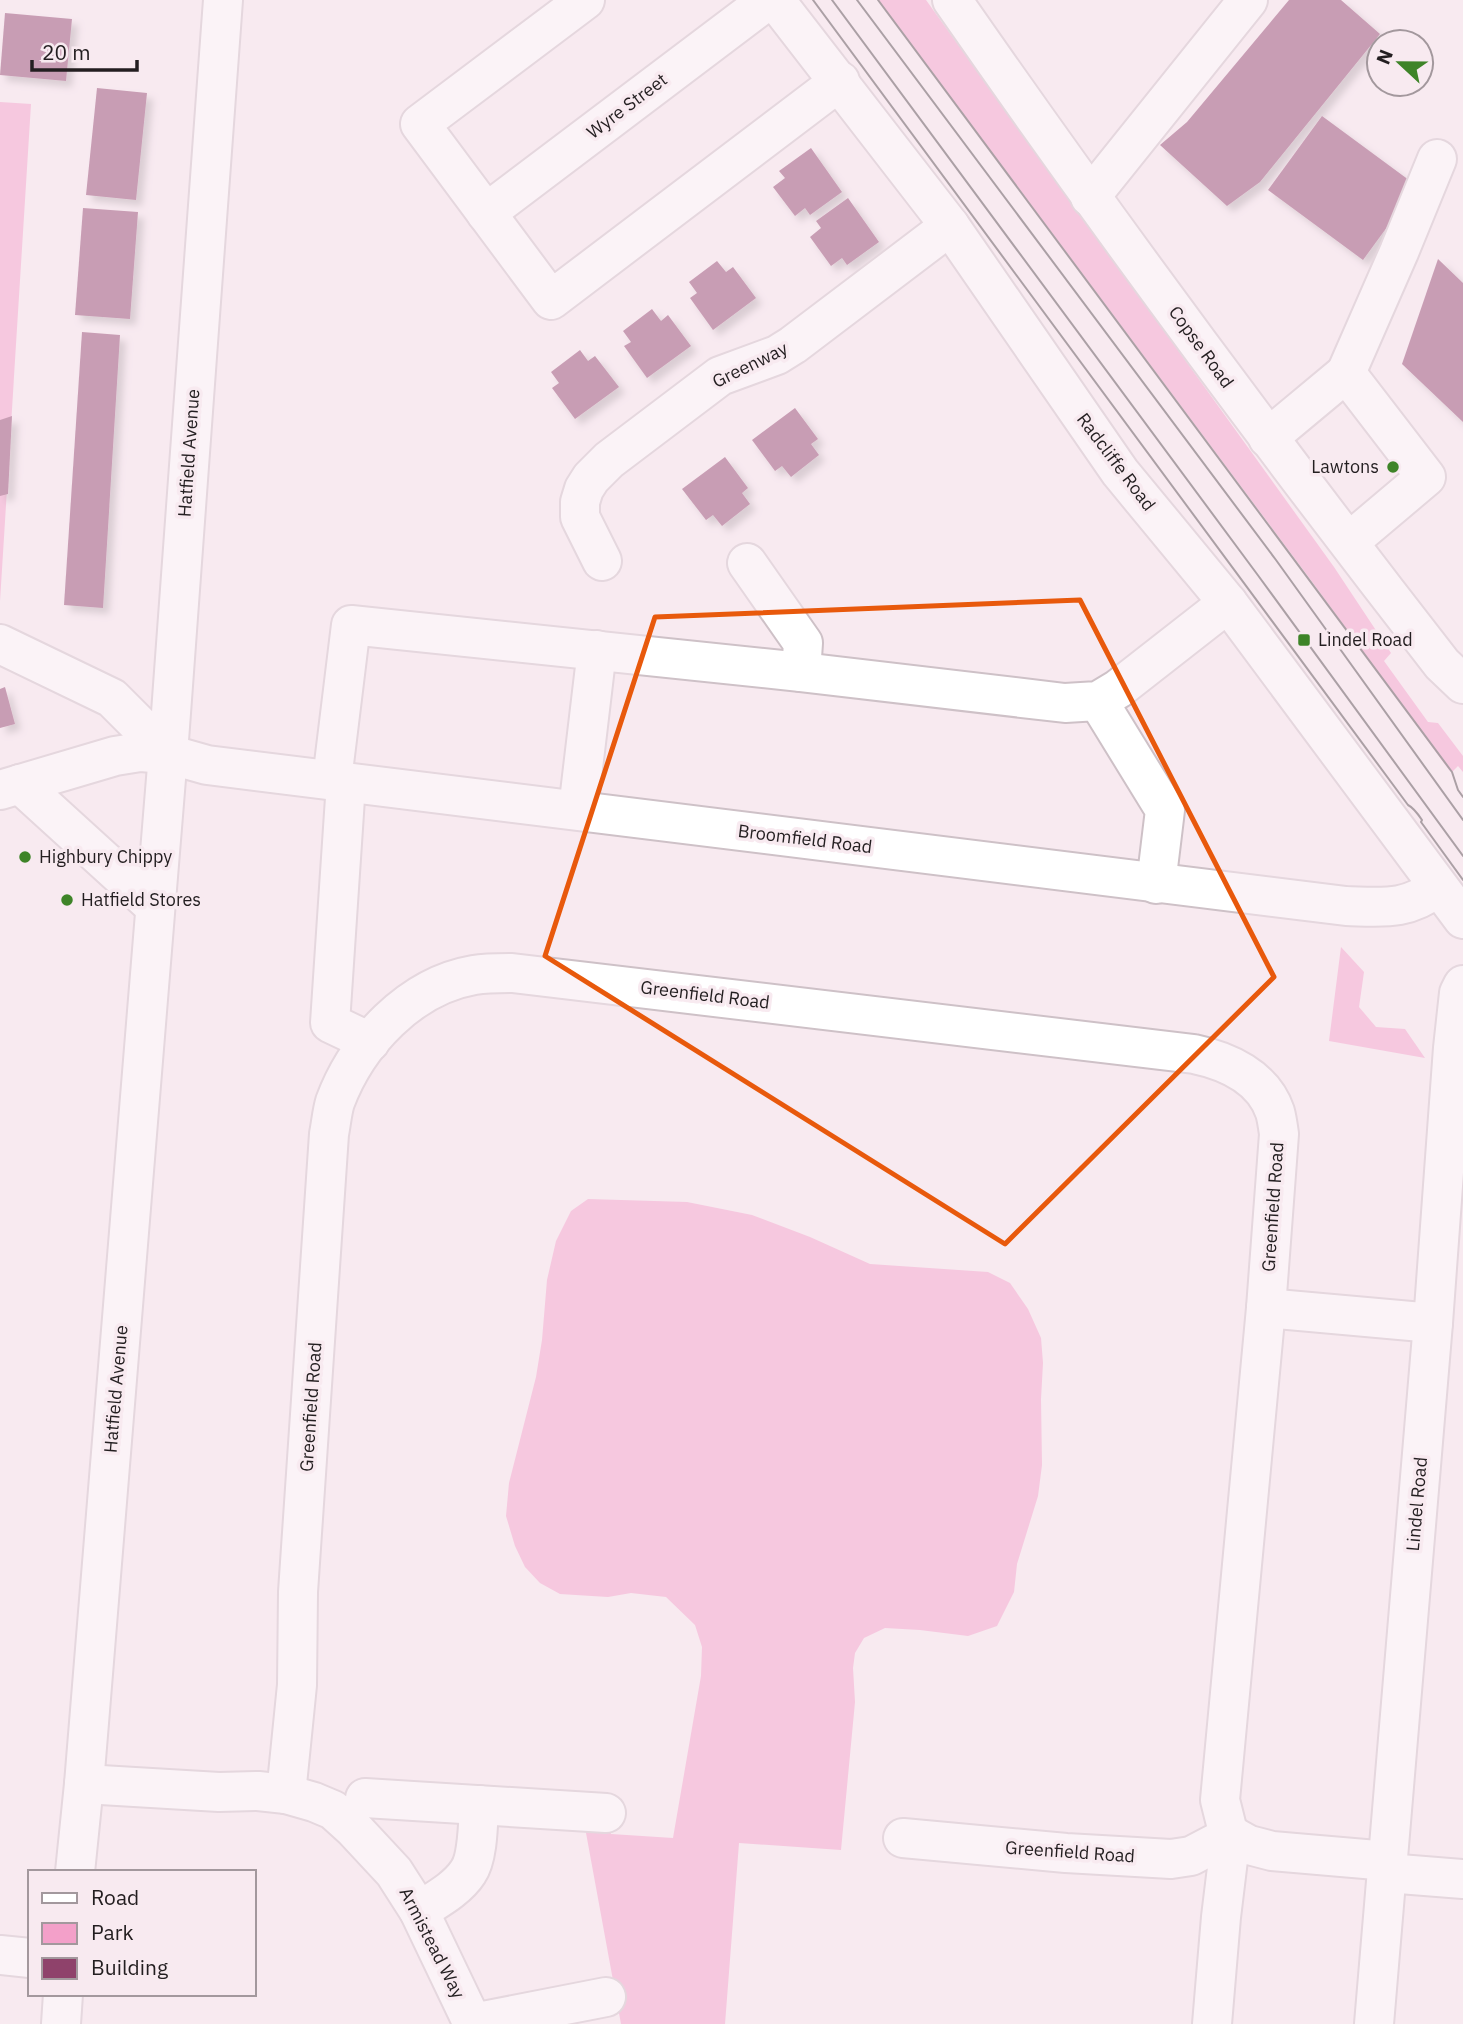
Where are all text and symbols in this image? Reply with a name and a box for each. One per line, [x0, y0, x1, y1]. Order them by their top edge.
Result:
scale bar [32, 28, 136, 72]
north arrow [1365, 28, 1435, 98]
text: 20 m [42, 38, 91, 66]
text: N [1371, 46, 1398, 68]
street label: Wyre Street [582, 68, 672, 143]
street label: Copse Road [1164, 301, 1239, 392]
street label: Greenway [708, 336, 791, 393]
street label: Hatfield Avenue [173, 388, 204, 518]
street label: Radcliffe Road [1072, 408, 1161, 515]
place label: Lawtons [1311, 455, 1379, 478]
marker: Lawtons [1385, 459, 1401, 475]
place label: Lindel Road [1318, 628, 1413, 651]
marker: Lindel Road [1296, 632, 1312, 648]
street label: Broomfield Road [737, 819, 874, 858]
place label: Highbury Chippy [39, 845, 172, 868]
marker: Highbury Chippy [17, 849, 33, 865]
place label: Hatfield Stores [81, 888, 201, 911]
marker: Hatfield Stores [59, 892, 75, 908]
street label: Greenfield Road [639, 975, 771, 1014]
street label: Greenfield Road [1256, 1141, 1289, 1273]
street label: Hatfield Avenue [98, 1324, 133, 1454]
street label: Greenfield Road [294, 1341, 327, 1473]
street label: Lindel Road [1401, 1456, 1432, 1552]
street label: Greenfield Road [1004, 1835, 1136, 1868]
legend [28, 1870, 256, 1996]
text: Road [91, 1883, 139, 1911]
street label: Armistead Way [395, 1883, 470, 2002]
text: Park [91, 1918, 134, 1946]
text: Building [91, 1953, 168, 1981]

